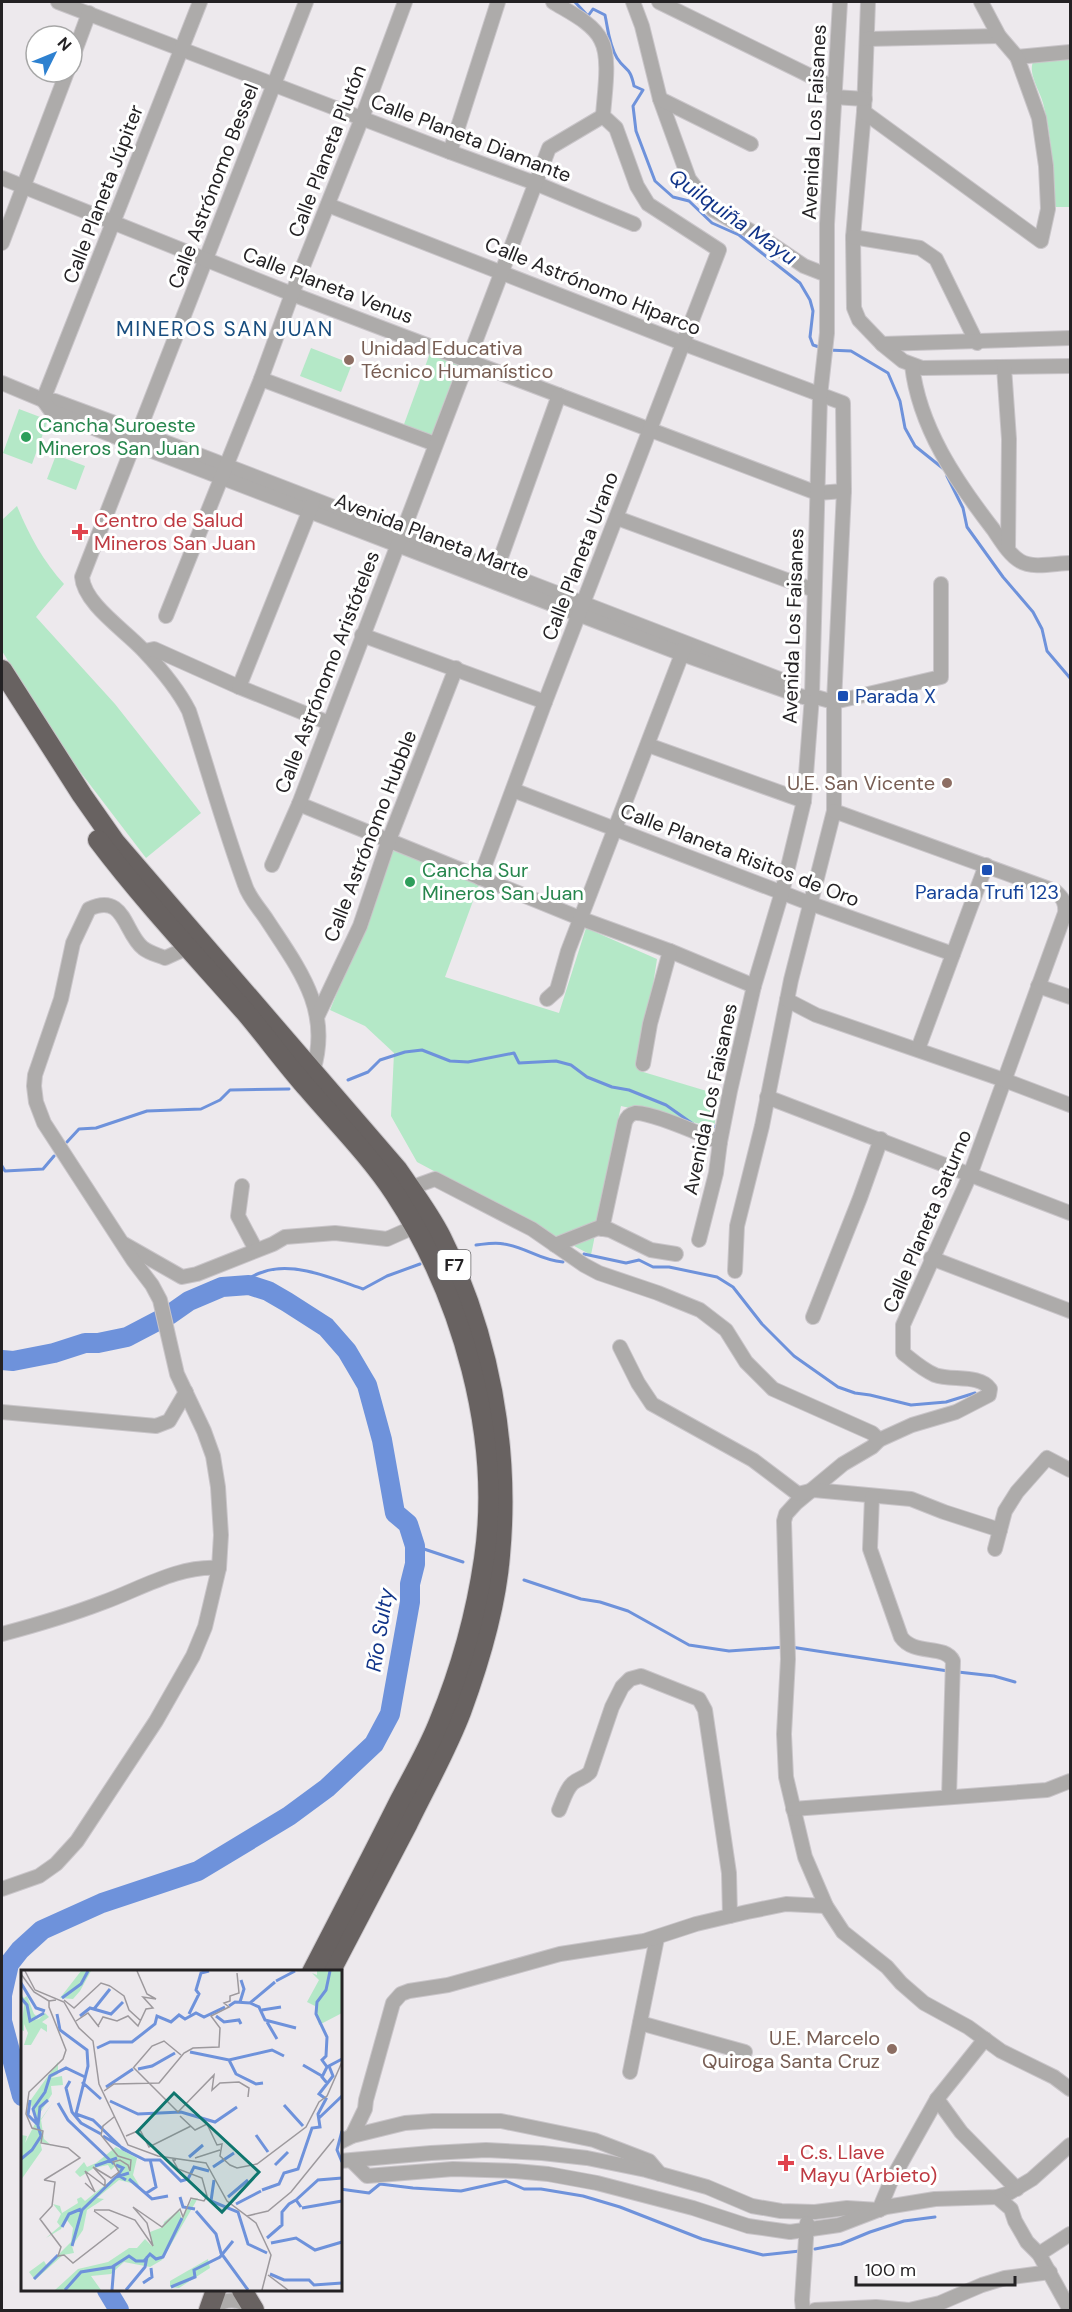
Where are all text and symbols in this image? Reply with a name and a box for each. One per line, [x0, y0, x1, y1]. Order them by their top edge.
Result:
north arrow [24, 24, 84, 84]
street label: Avenida Los Faisanes [796, 24, 832, 220]
text: N [53, 33, 76, 56]
street label: Calle Planeta Plutón [282, 61, 372, 241]
street label: Calle Astrónomo Bessel [162, 80, 264, 292]
street label: Calle Planeta Diamante [367, 88, 575, 188]
street label: Calle Planeta Júpiter [57, 101, 149, 287]
water label: Quilquiña Mayu [663, 162, 803, 272]
street label: Calle Astrónomo Hiparco [481, 231, 705, 341]
street label: Calle Planeta Venus [239, 240, 417, 330]
district label: MINEROS SAN JUAN [116, 315, 334, 343]
place label: Unidad Educativa Técnico Humanístico [361, 335, 553, 384]
marker: Unidad Educativa Técnico Humanístico [342, 353, 356, 367]
place label: Cancha Suroeste Mineros San Juan [38, 412, 200, 461]
marker: Cancha Suroeste Mineros San Juan [19, 430, 33, 444]
street label: Calle Planeta Urano [536, 468, 624, 644]
street label: Avenida Planeta Marte [331, 487, 533, 585]
place label: Centro de Salud Mineros San Juan [94, 507, 256, 556]
marker: Centro de Salud Mineros San Juan [71, 523, 89, 541]
street label: Avenida Los Faisanes [777, 528, 809, 724]
street label: Calle Astrónomo Aristóteles [269, 547, 385, 797]
place label: Parada X [855, 683, 936, 709]
marker: Parada X [836, 689, 850, 703]
street label: Calle Astrónomo Hubble [318, 726, 422, 946]
place label: U.E. San Vicente [787, 770, 935, 796]
marker: U.E. San Vicente [940, 776, 954, 790]
street label: Calle Planeta Risitos de Oro [617, 797, 863, 913]
place label: Cancha Sur Mineros San Juan [422, 857, 584, 906]
marker: Parada Trufi 123 [980, 863, 994, 877]
marker: Cancha Sur Mineros San Juan [403, 875, 417, 889]
place label: Parada Trufi 123 [915, 879, 1059, 905]
street label: Avenida Los Faisanes [677, 1001, 743, 1197]
street label: Calle Planeta Saturno [877, 1125, 977, 1317]
road number: F7 [438, 1250, 470, 1280]
water label: Río Sulty [360, 1585, 401, 1674]
inset map [21, 1970, 342, 2291]
place label: U.E. Marcelo Quiroga Santa Cruz [702, 2025, 880, 2074]
marker: U.E. Marcelo Quiroga Santa Cruz [885, 2042, 899, 2056]
place label: C.s. Llave Mayu (Arbieto) [800, 2139, 937, 2188]
marker: C.s. Llave Mayu (Arbieto) [777, 2154, 795, 2172]
scale bar [856, 2249, 1015, 2287]
text: 100 m [865, 2258, 916, 2282]

